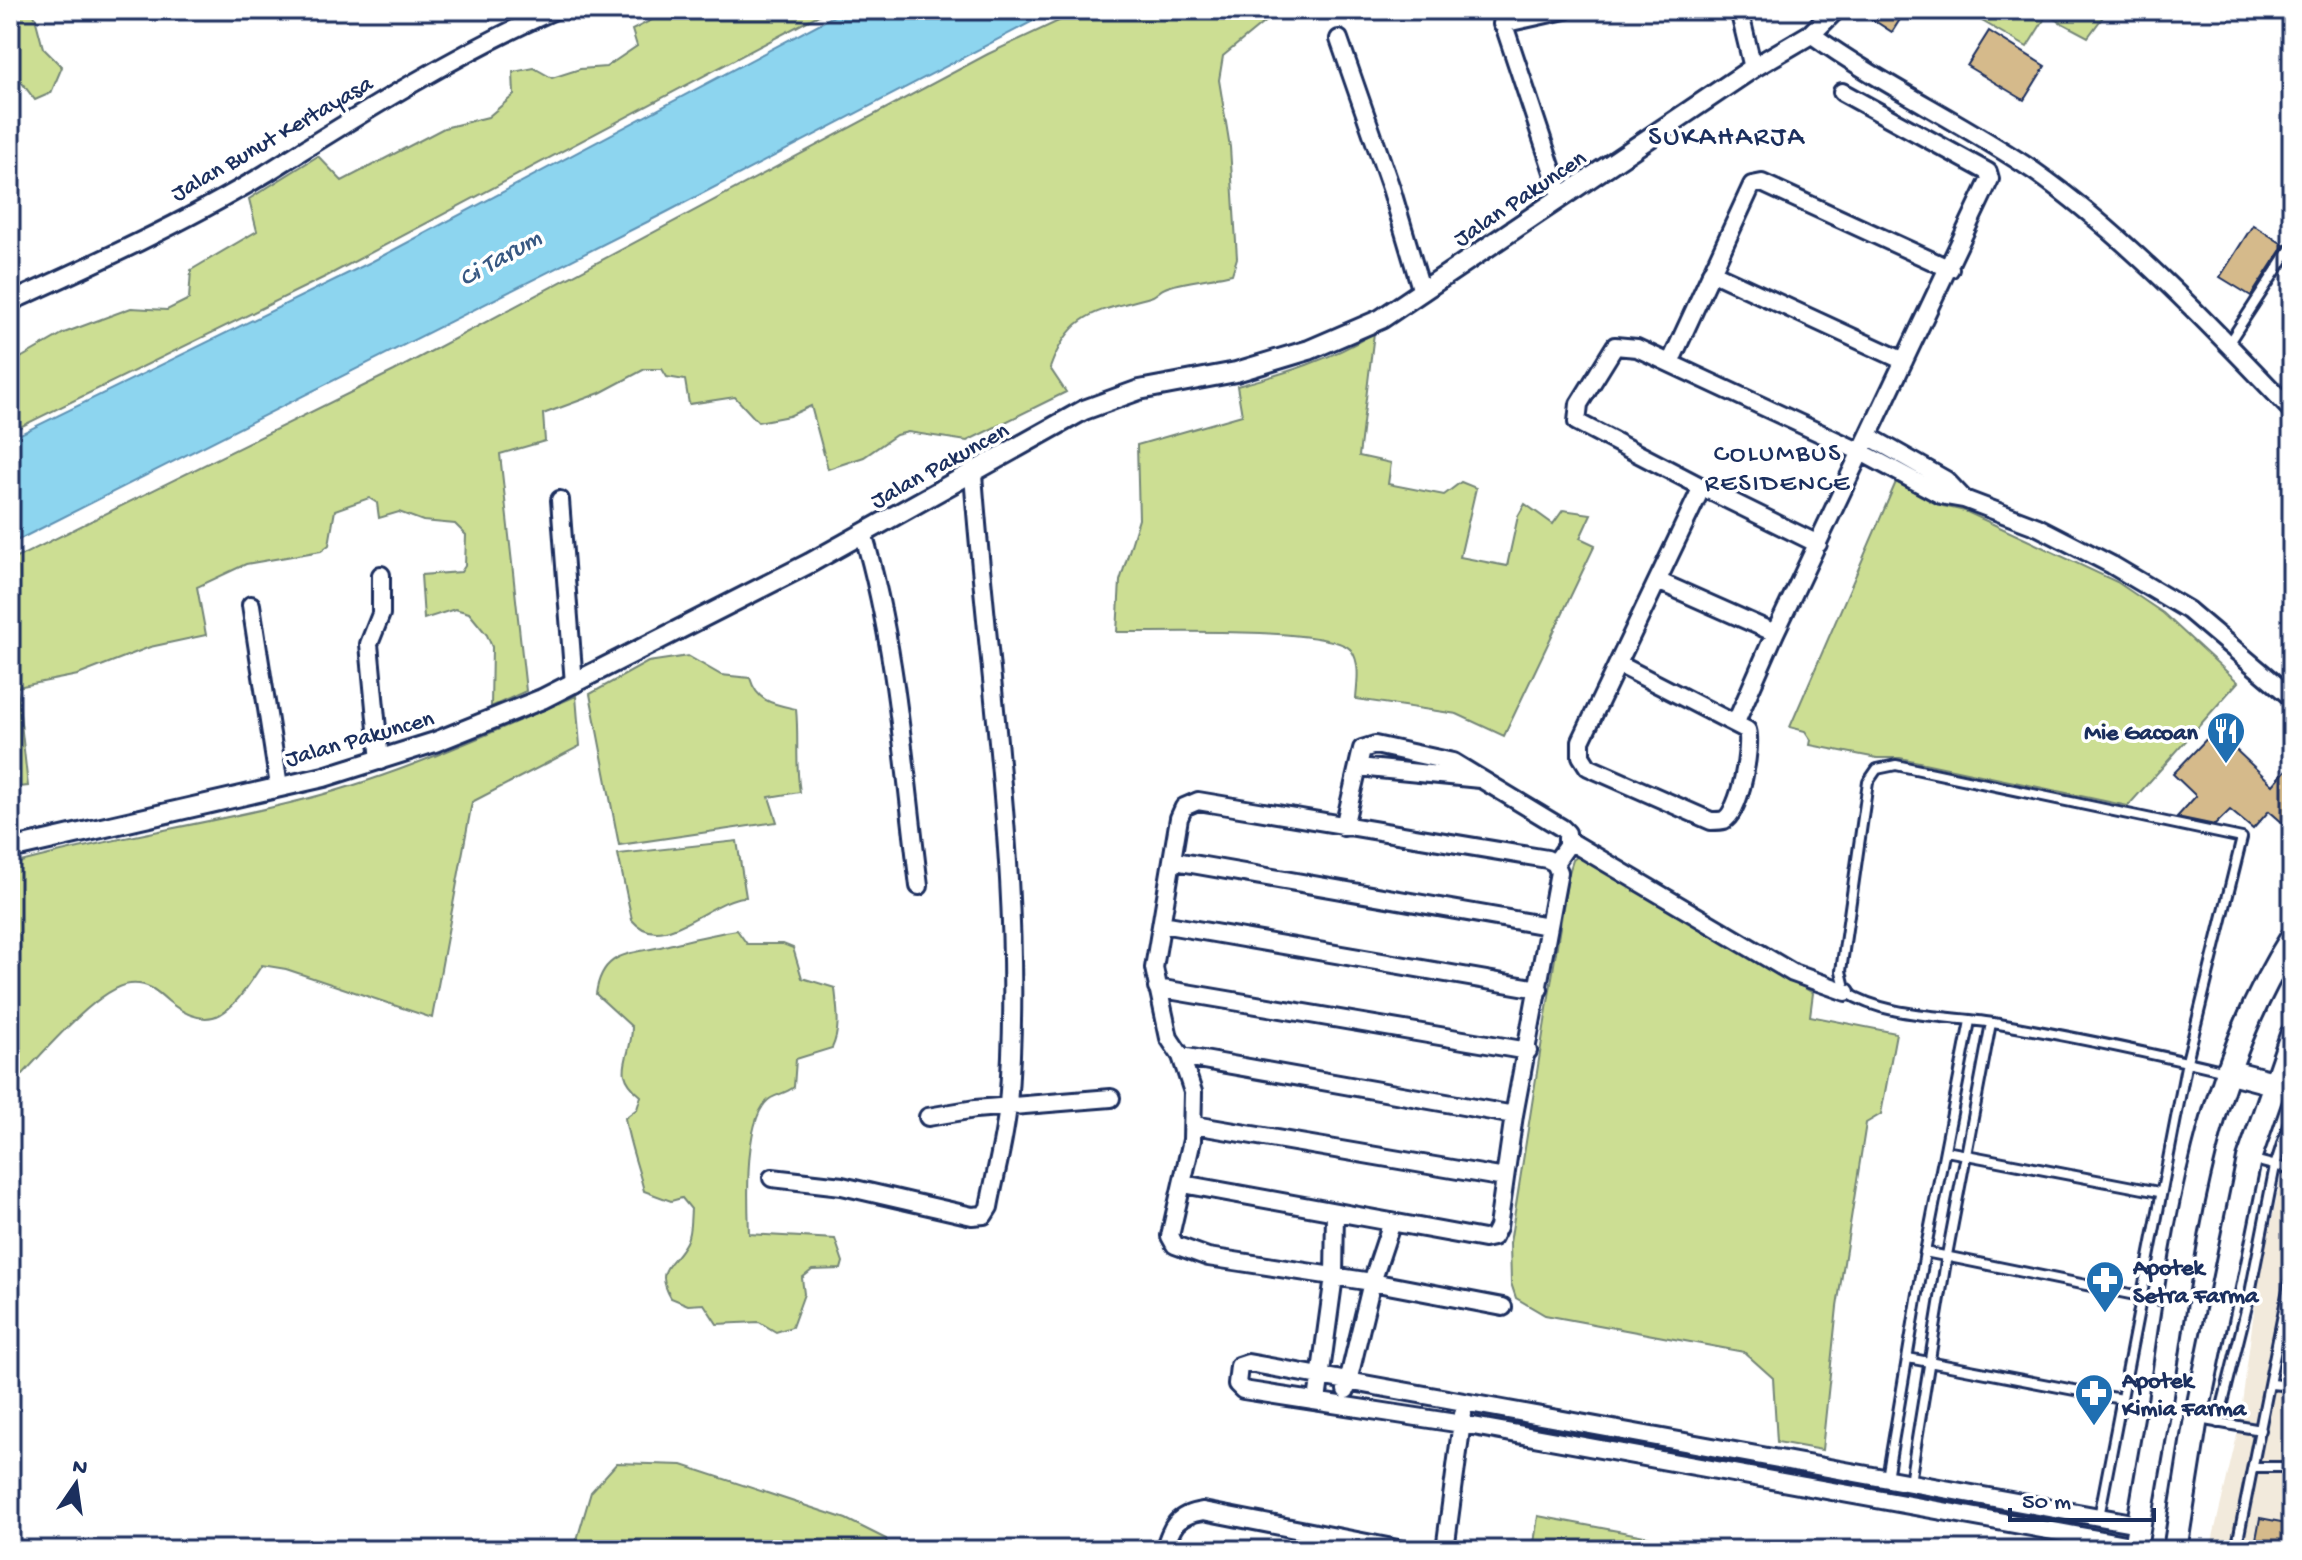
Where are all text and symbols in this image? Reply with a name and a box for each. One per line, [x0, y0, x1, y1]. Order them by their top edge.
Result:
street label: Jalan Bunut Kertayasa [167, 70, 379, 210]
district label: SUKAHARJA [1648, 122, 1806, 155]
street label: Jalan Pakuncen [1449, 145, 1593, 255]
water label: Ci Tarum [454, 224, 549, 296]
street label: Jalan Pakuncen [866, 417, 1015, 517]
district label: COLUMBUS RESIDENCE [1705, 440, 1851, 501]
street label: Jalan Pakuncen [282, 705, 438, 775]
restaurant icon: Mie Gacoan [2205, 710, 2247, 765]
place label: Mie Gacoan [2084, 720, 2199, 749]
place label: Apotek Setra Farma [2132, 1255, 2260, 1312]
pharmacy icon: Apotek Setra Farma [2084, 1259, 2126, 1314]
place label: Apotek Kimia Farma [2121, 1368, 2248, 1425]
pharmacy icon: Apotek Kimia Farma [2073, 1372, 2115, 1427]
north arrow [36, 1444, 116, 1524]
text: N [70, 1454, 90, 1483]
scale bar [2010, 1472, 2154, 1522]
text: 50 m [2022, 1489, 2071, 1518]

